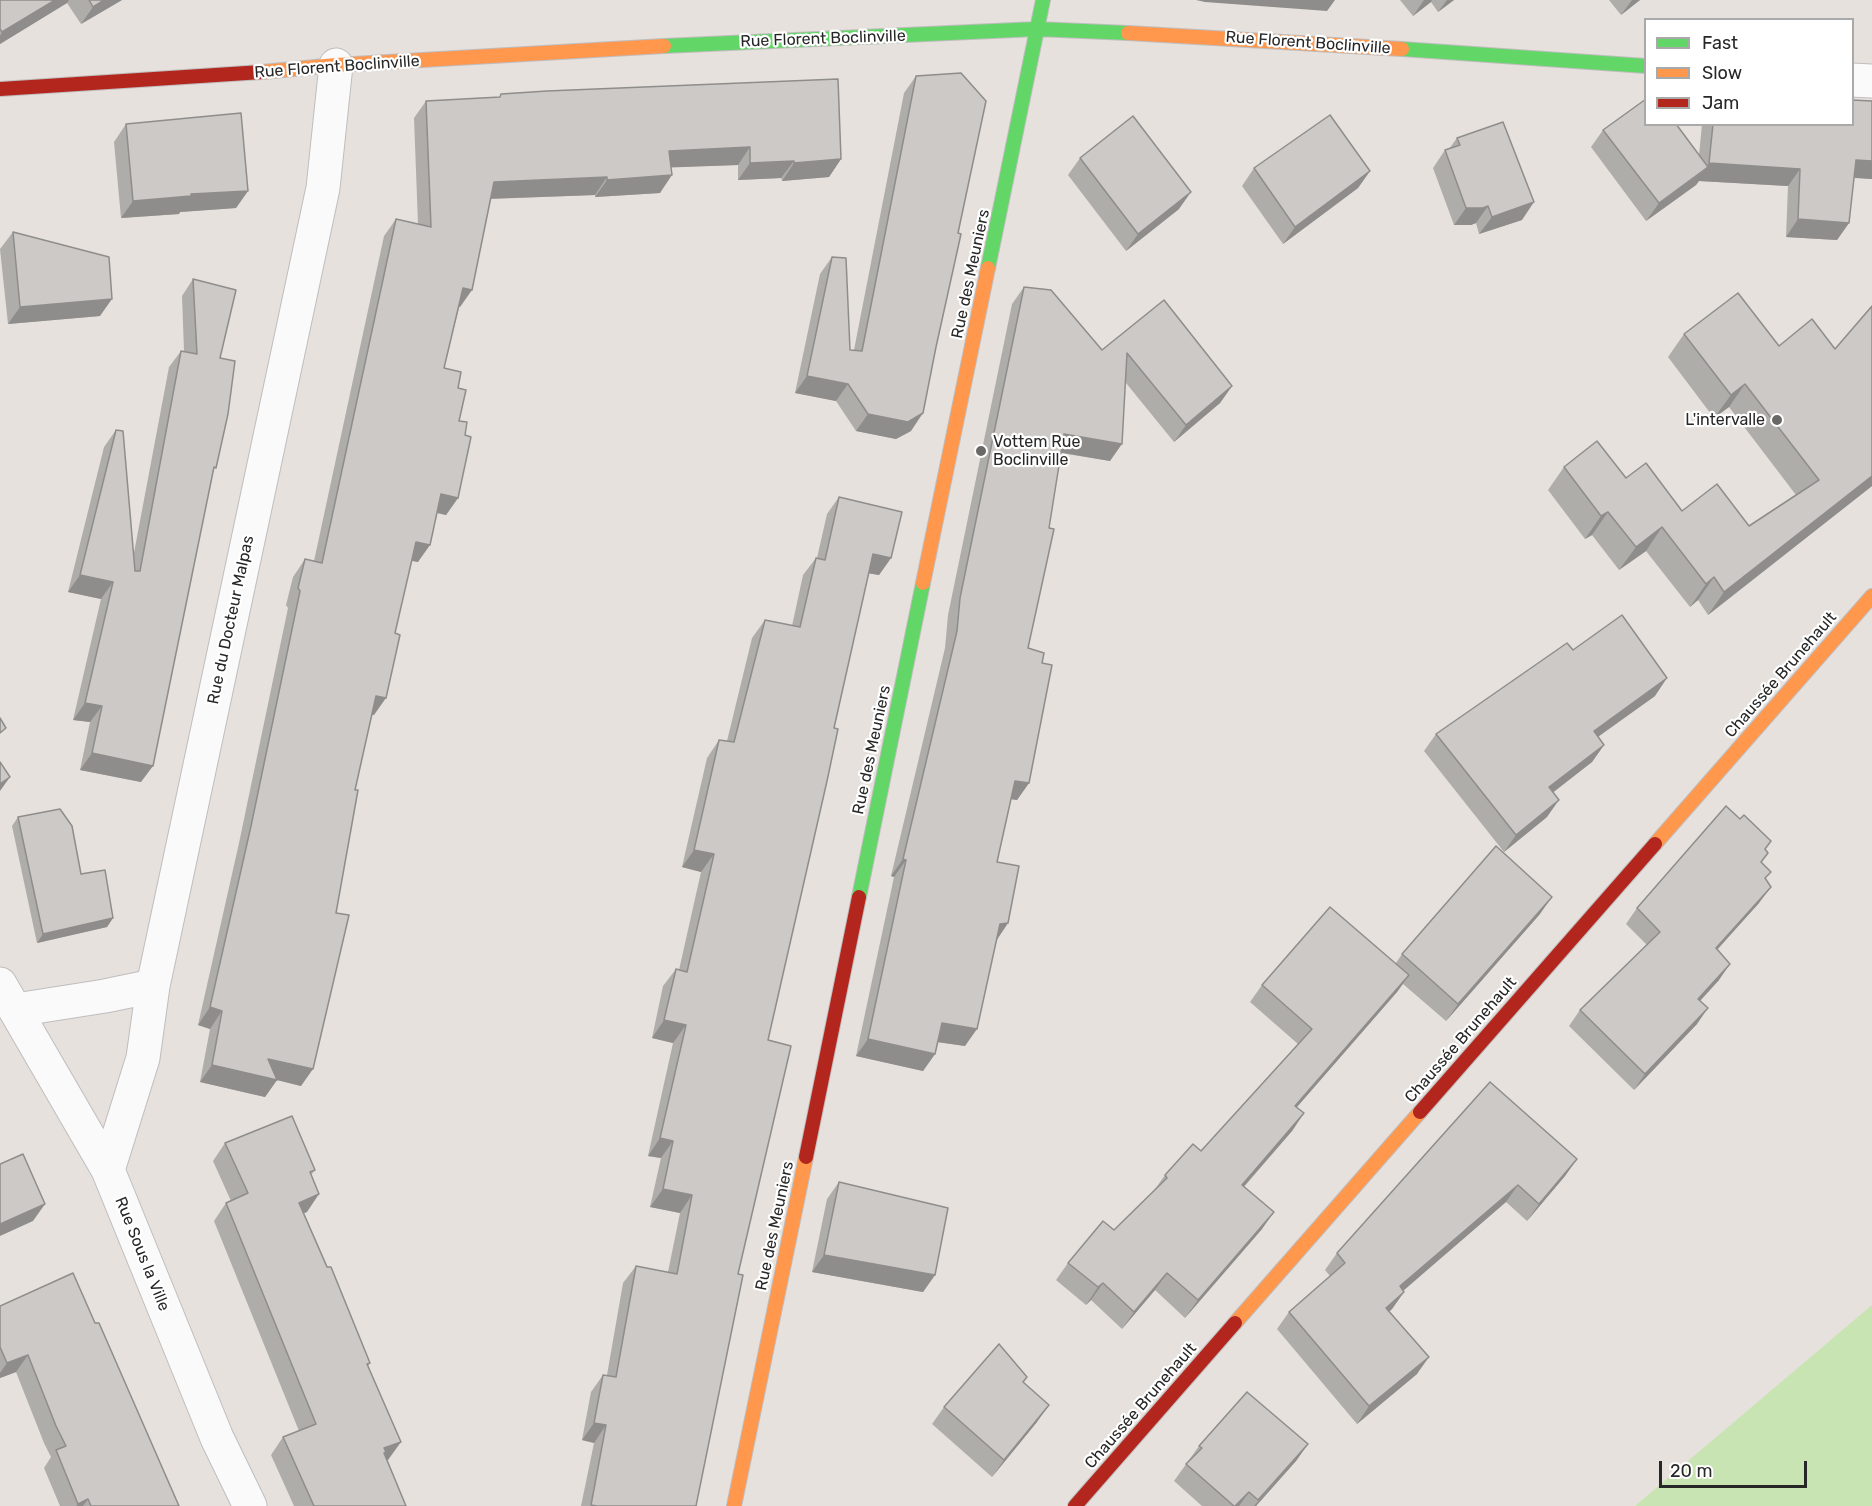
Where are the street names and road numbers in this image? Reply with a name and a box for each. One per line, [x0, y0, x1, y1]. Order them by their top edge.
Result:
street label: Rue Florent Boclinville [740, 27, 906, 51]
street label: Rue Florent Boclinville [1225, 28, 1391, 58]
street label: Rue Florent Boclinville [254, 52, 420, 82]
street label: Rue des Meuniers [948, 208, 994, 340]
street label: Rue du Docteur Malpas [204, 534, 258, 706]
street label: Chaussée Brunehault [1721, 608, 1841, 742]
street label: Rue des Meuniers [849, 684, 895, 816]
street label: Chaussée Brunehault [1401, 973, 1521, 1107]
street label: Rue des Meuniers [752, 1160, 798, 1292]
street label: Rue Sous la Ville [110, 1194, 174, 1314]
street label: Chaussée Brunehault [1081, 1339, 1201, 1473]

